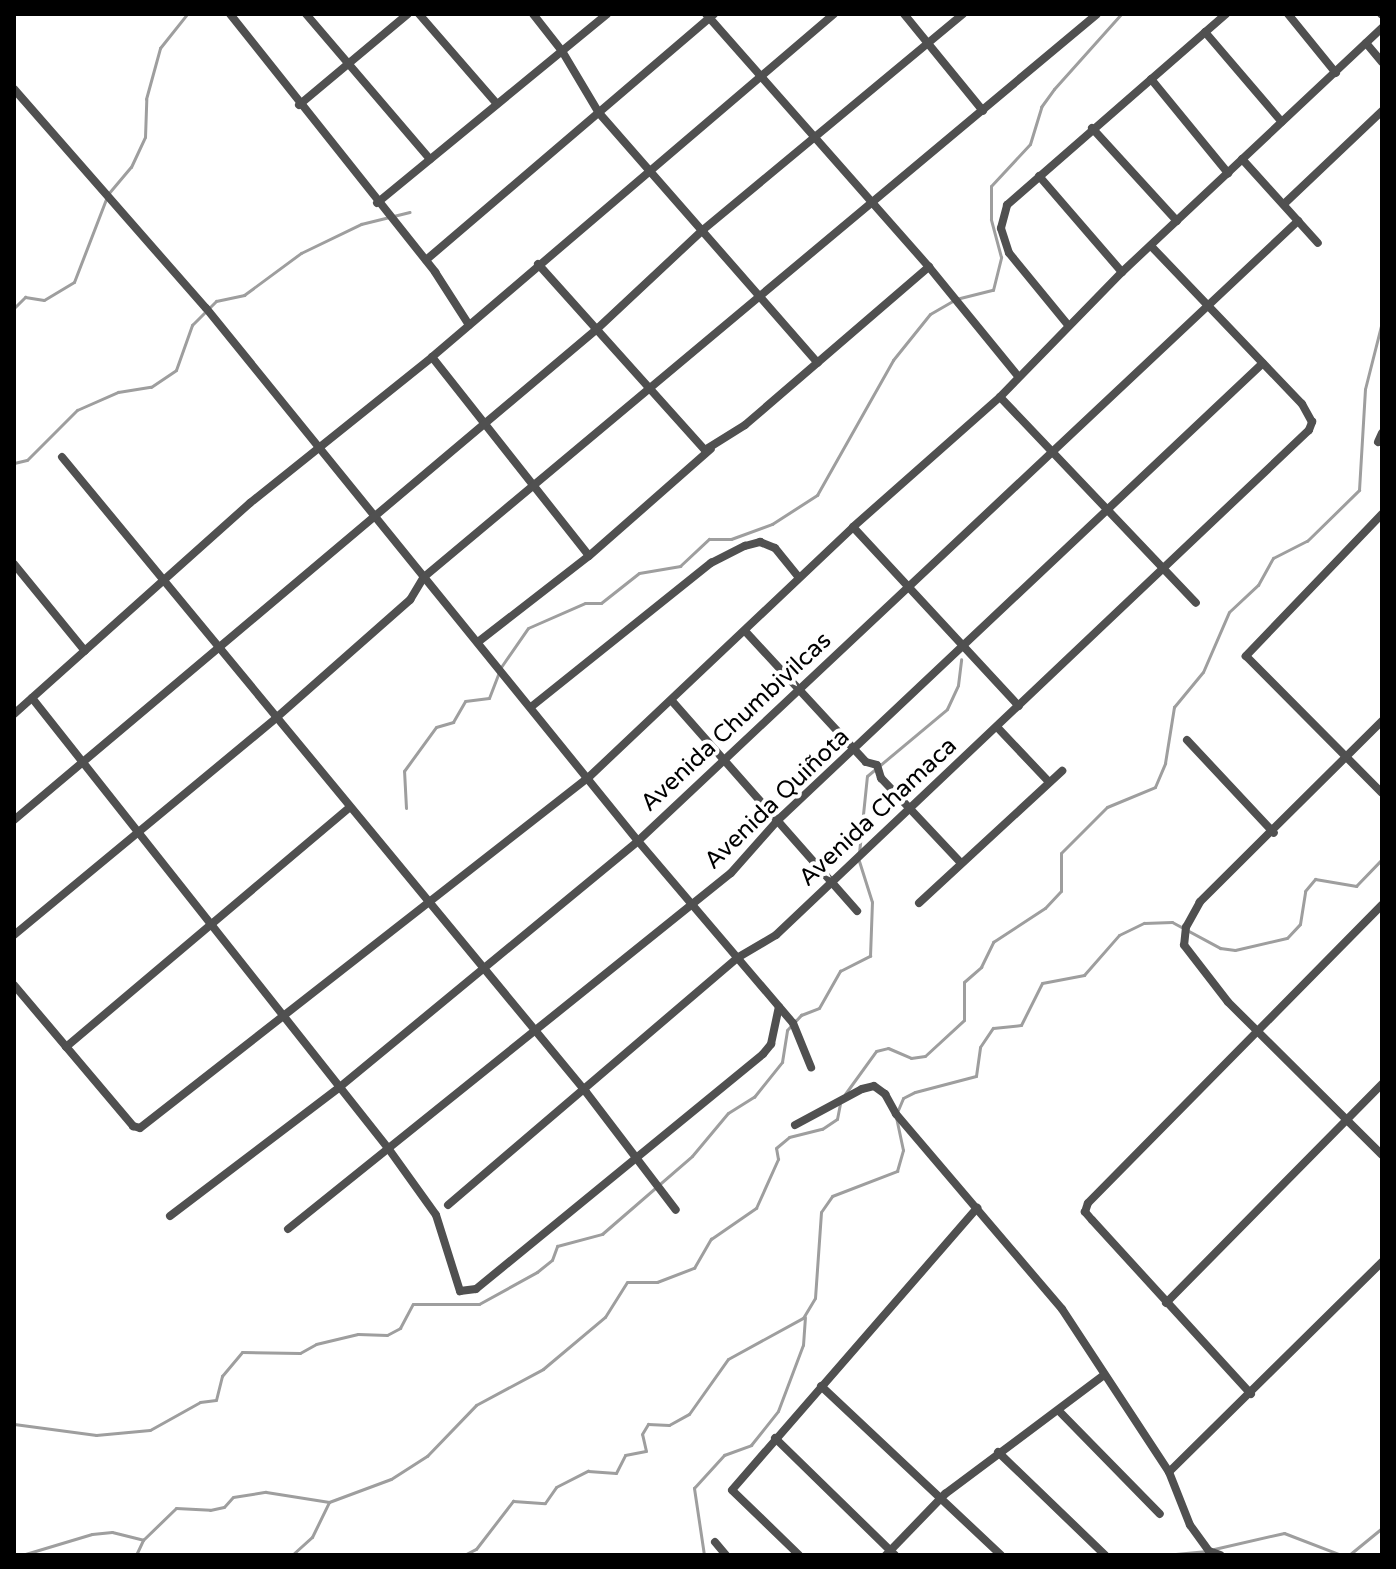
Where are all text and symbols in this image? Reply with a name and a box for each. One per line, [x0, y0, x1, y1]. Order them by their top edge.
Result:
street label: Avenida Chumbivilcas [635, 626, 837, 818]
street label: Avenida Quiñota [699, 723, 855, 875]
street label: Avenida Chamaca [793, 731, 963, 893]

